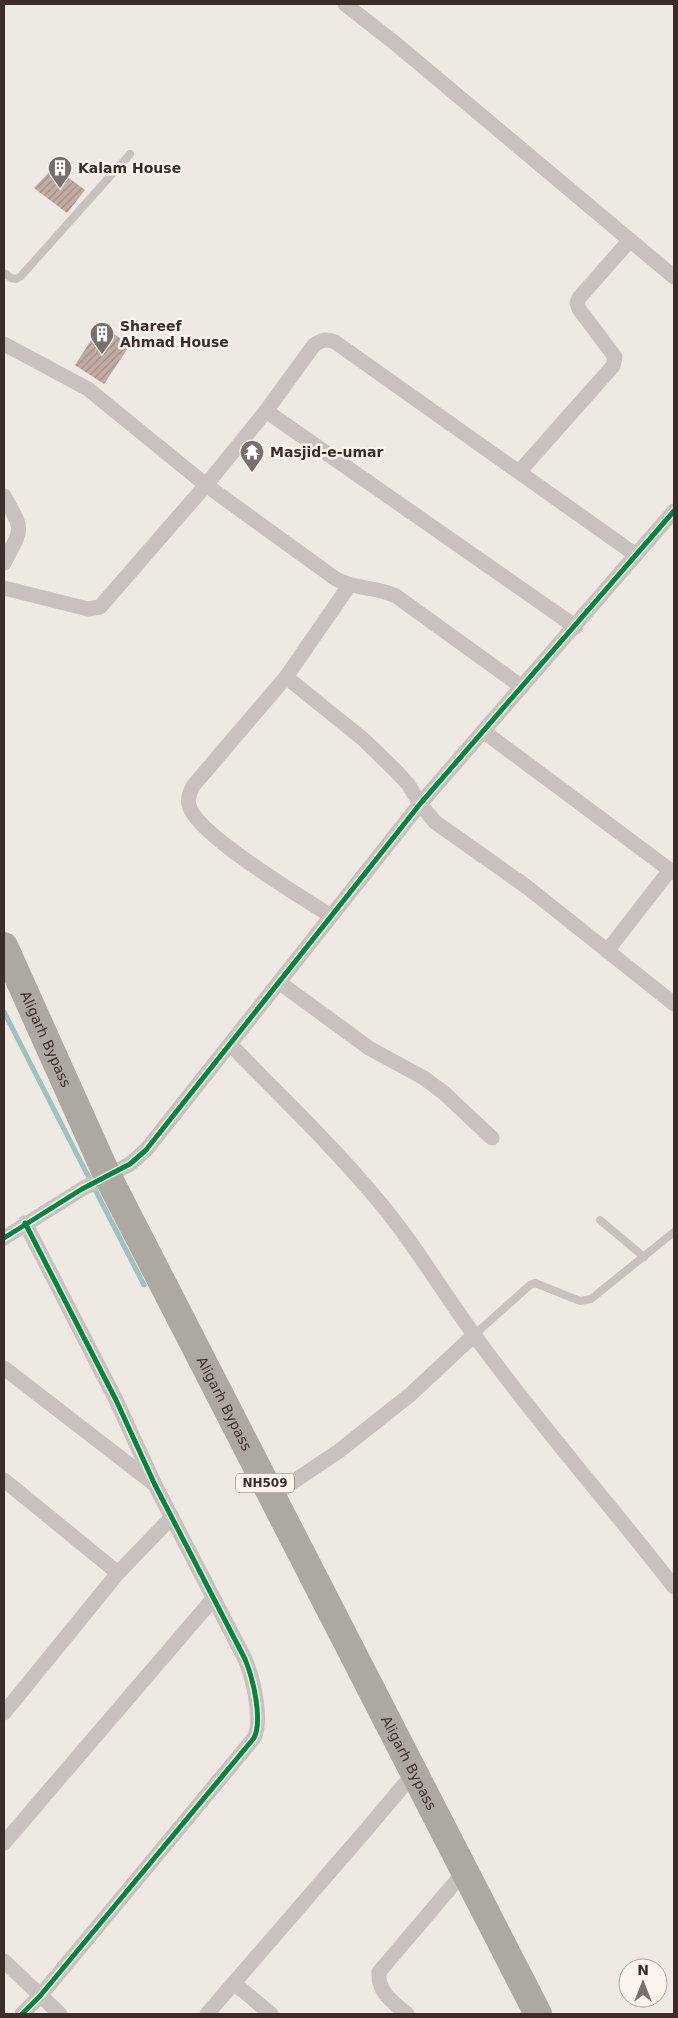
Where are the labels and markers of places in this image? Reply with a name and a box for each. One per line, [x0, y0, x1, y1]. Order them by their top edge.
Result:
building icon: Kalam House [47, 155, 73, 189]
place label: Kalam House [78, 160, 181, 176]
place label: Shareef Ahmad House [120, 318, 229, 350]
building icon: Shareef Ahmad House [89, 321, 115, 355]
temple icon: Masjid-e-umar [239, 439, 265, 473]
place label: Masjid-e-umar [270, 444, 383, 460]

